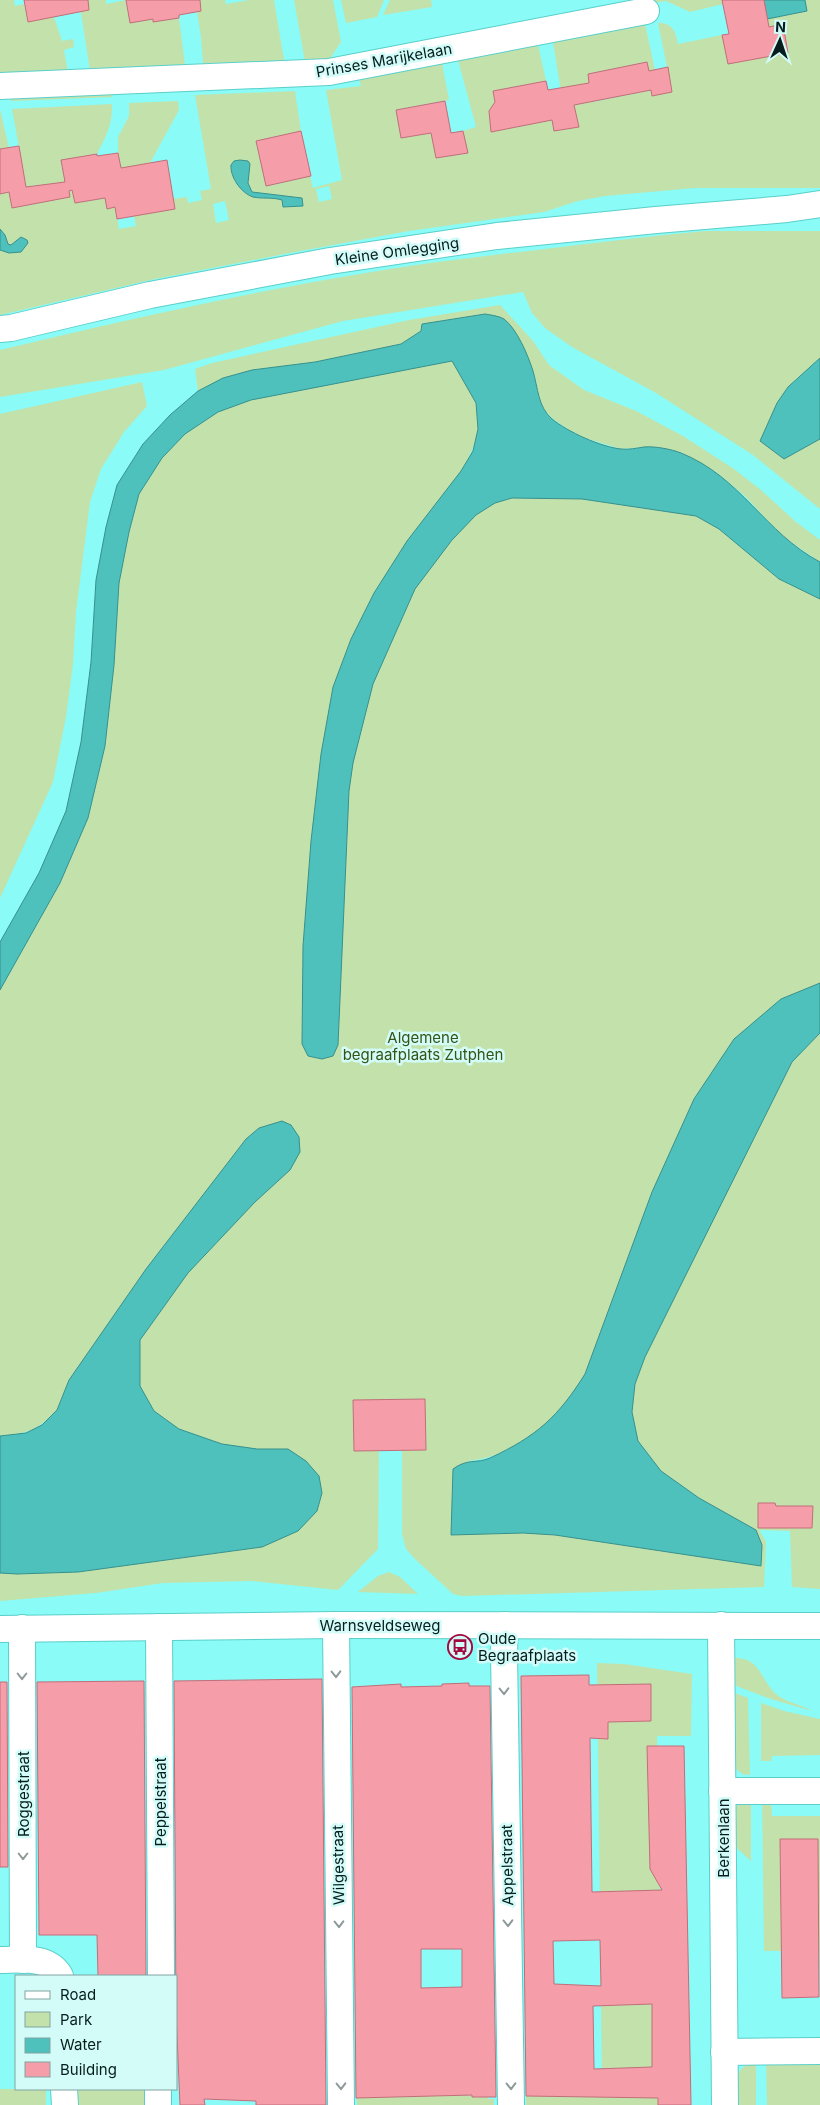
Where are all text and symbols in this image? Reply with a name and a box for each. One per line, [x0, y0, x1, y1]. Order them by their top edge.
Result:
north arrow [755, 15, 805, 65]
text: N [775, 18, 786, 35]
street label: Prinses Marijkelaan [314, 39, 454, 81]
street label: Kleine Omlegging [334, 233, 460, 269]
park label: Algemene begraafplaats Zutphen [343, 1028, 503, 1064]
street label: Warnsveldseweg [319, 1616, 441, 1635]
place label: Oude Begraafplaats [478, 1629, 576, 1665]
bus stop icon: Oude Begraafplaats [447, 1634, 473, 1660]
one-way arrow [331, 1670, 341, 1678]
one-way arrow [17, 1673, 27, 1681]
one-way arrow [499, 1687, 510, 1695]
street label: Roggestraat [14, 1751, 33, 1837]
street label: Peppelstraat [151, 1757, 170, 1847]
street label: Berkenlaan [714, 1798, 733, 1878]
street label: Appelstraat [497, 1824, 517, 1906]
street label: Wilgestraat [328, 1825, 348, 1905]
one-way arrow [18, 1853, 28, 1861]
one-way arrow [334, 1920, 344, 1928]
one-way arrow [503, 1920, 513, 1928]
legend [15, 1975, 178, 2090]
text: Road [60, 1985, 96, 2004]
text: Park [60, 2010, 93, 2029]
text: Water [60, 2035, 102, 2054]
text: Building [60, 2060, 117, 2079]
one-way arrow [506, 2082, 516, 2090]
one-way arrow [336, 2083, 346, 2091]

